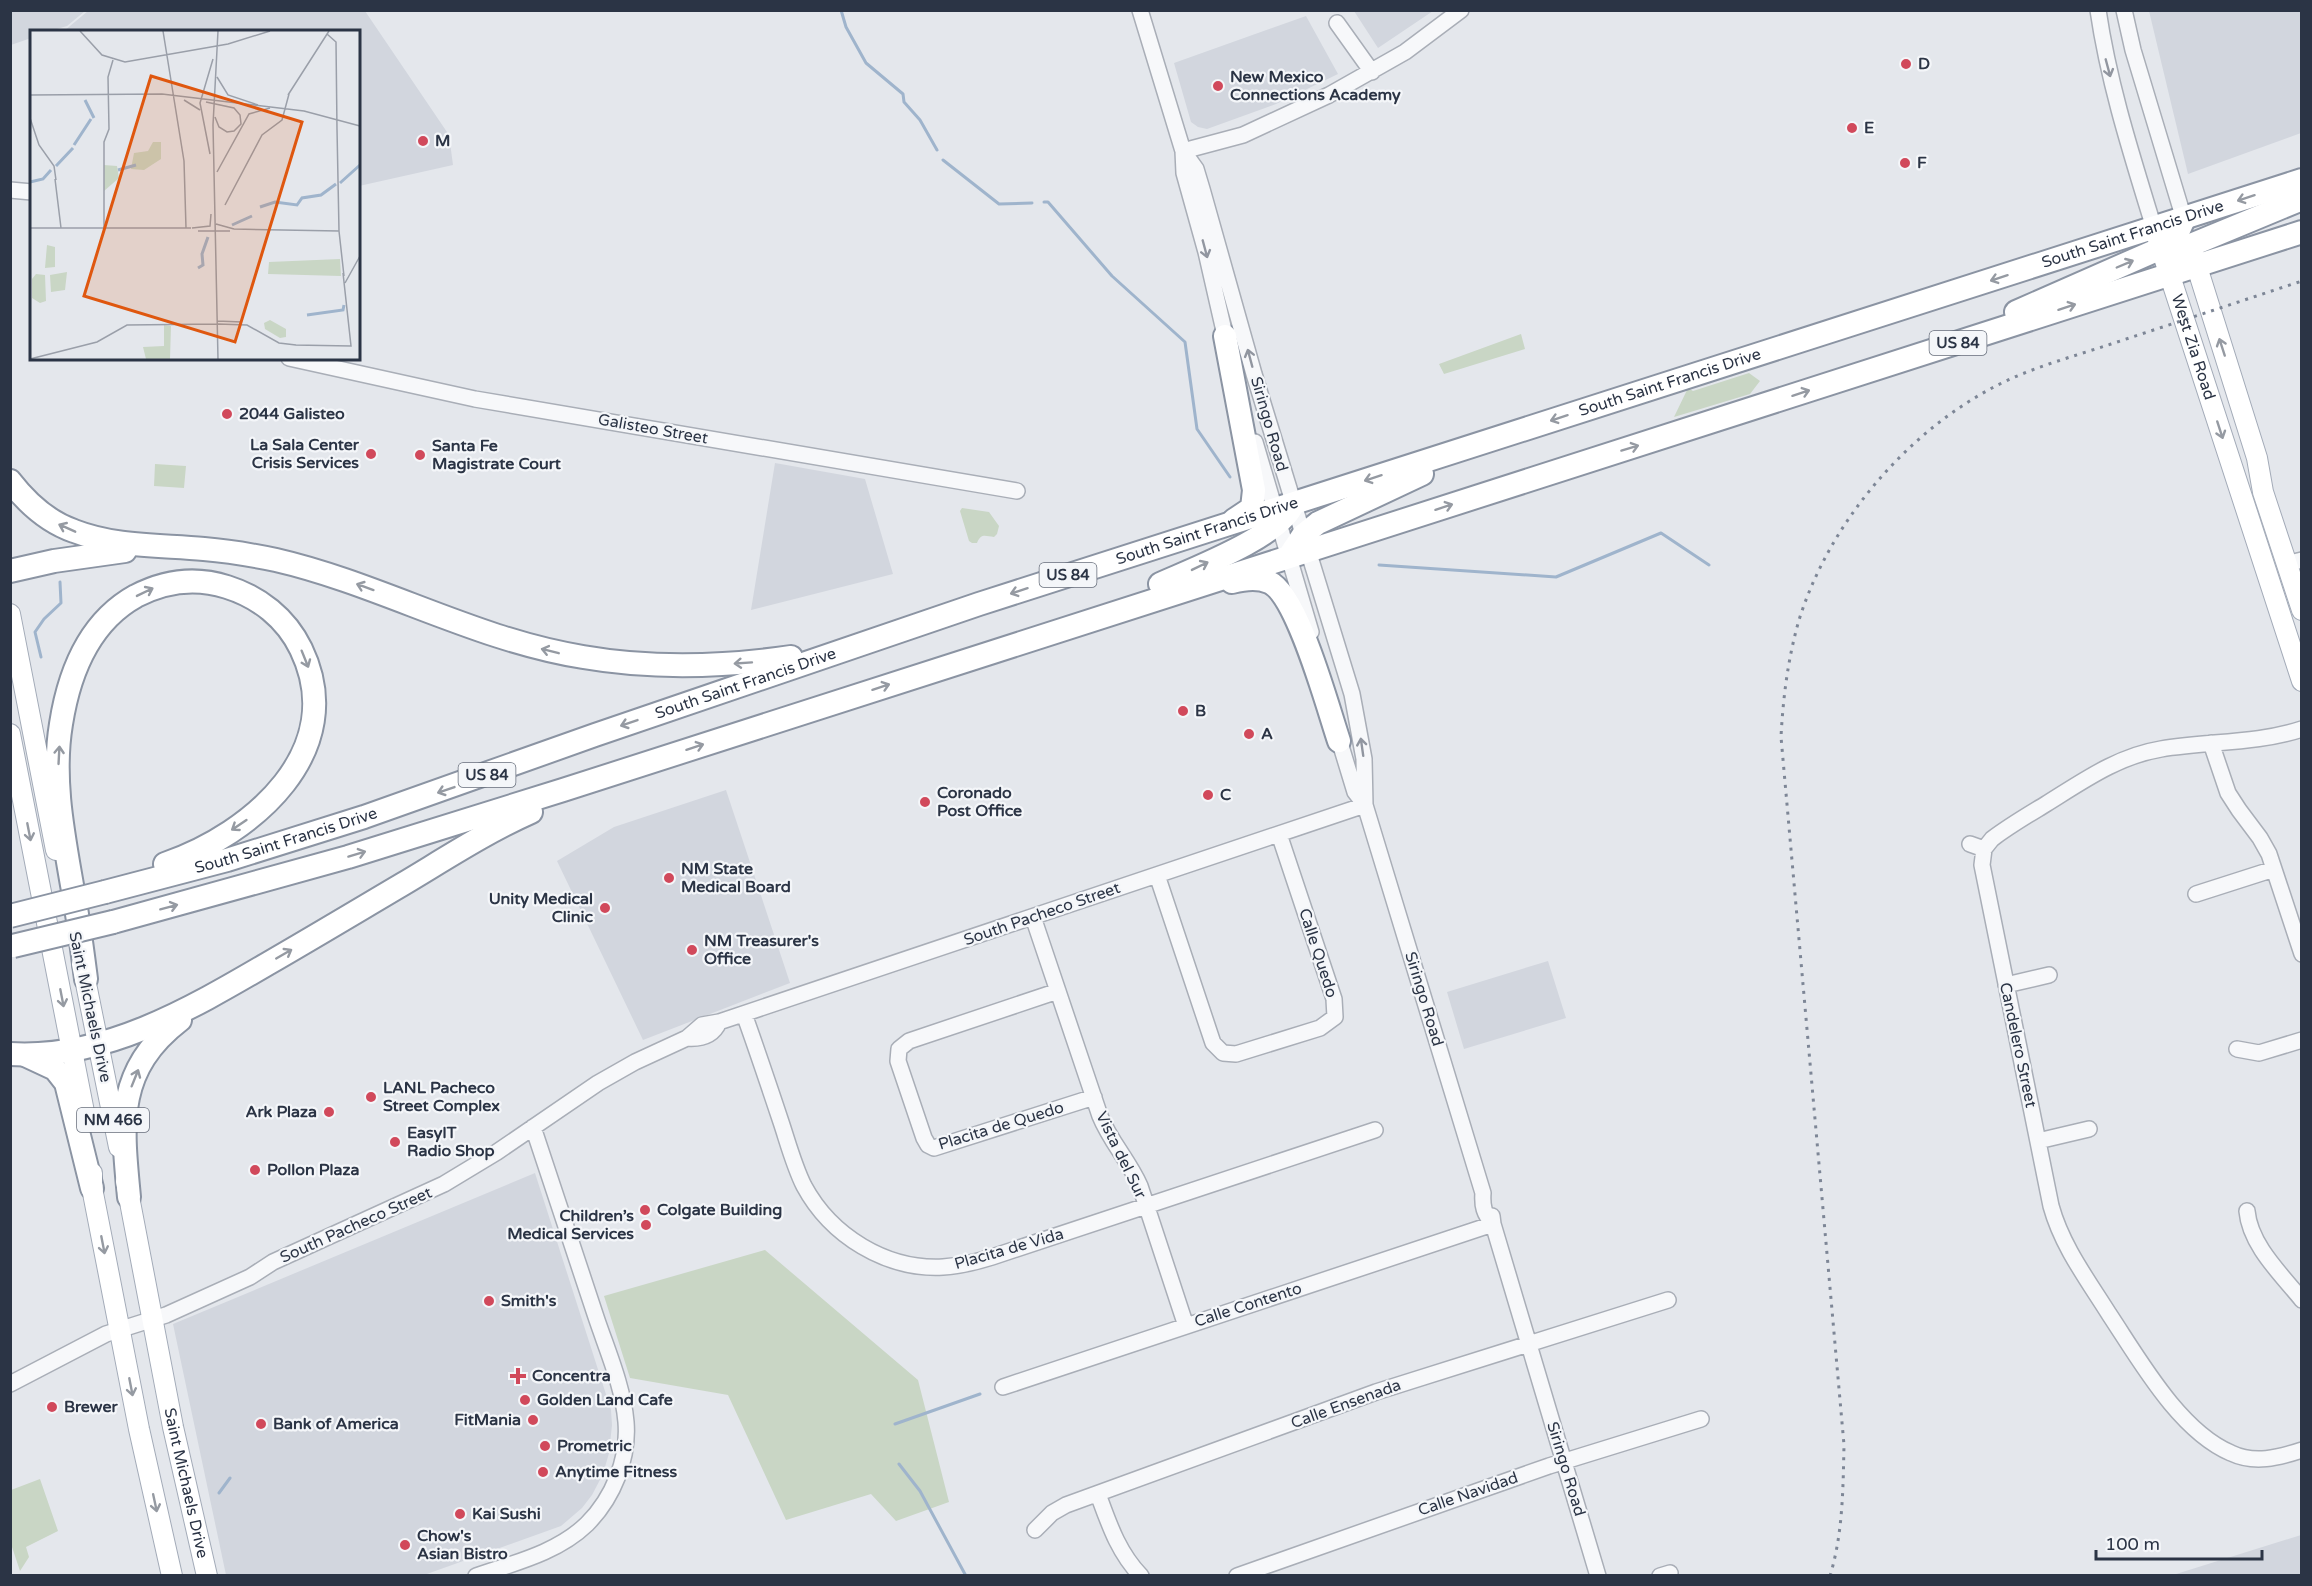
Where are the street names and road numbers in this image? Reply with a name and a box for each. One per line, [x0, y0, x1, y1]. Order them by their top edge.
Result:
street label: South Saint Francis Drive [2039, 196, 2226, 273]
street label: West Zia Road [2167, 292, 2220, 403]
road number: US 84 [1930, 331, 1986, 355]
street label: South Saint Francis Drive [1576, 344, 1763, 421]
street label: Siringo Road [1246, 374, 1292, 474]
street label: Galisteo Street [596, 409, 710, 449]
street label: South Saint Francis Drive [1113, 492, 1301, 569]
road number: US 84 [1040, 563, 1096, 587]
street label: South Saint Francis Drive [652, 643, 839, 724]
road number: US 84 [458, 763, 516, 787]
street label: South Saint Francis Drive [192, 803, 380, 878]
street label: South Pacheco Street [961, 878, 1123, 950]
street label: Calle Quedo [1294, 906, 1342, 1000]
street label: Saint Michaels Drive [64, 930, 116, 1084]
street label: Siringo Road [1400, 949, 1448, 1049]
street label: Candelero Street [1995, 981, 2041, 1109]
street label: Placita de Quedo [936, 1097, 1066, 1155]
road number: NM 466 [77, 1108, 149, 1132]
street label: Vista del Sur [1091, 1108, 1151, 1203]
street label: South Pacheco Street [277, 1182, 435, 1268]
street label: Placita de Vida [952, 1224, 1066, 1274]
street label: Calle Contento [1192, 1278, 1304, 1332]
street label: Calle Ensenada [1288, 1375, 1404, 1433]
street label: Saint Michaels Drive [160, 1406, 213, 1560]
street label: Siringo Road [1542, 1419, 1590, 1519]
street label: Calle Navidad [1415, 1468, 1521, 1520]

